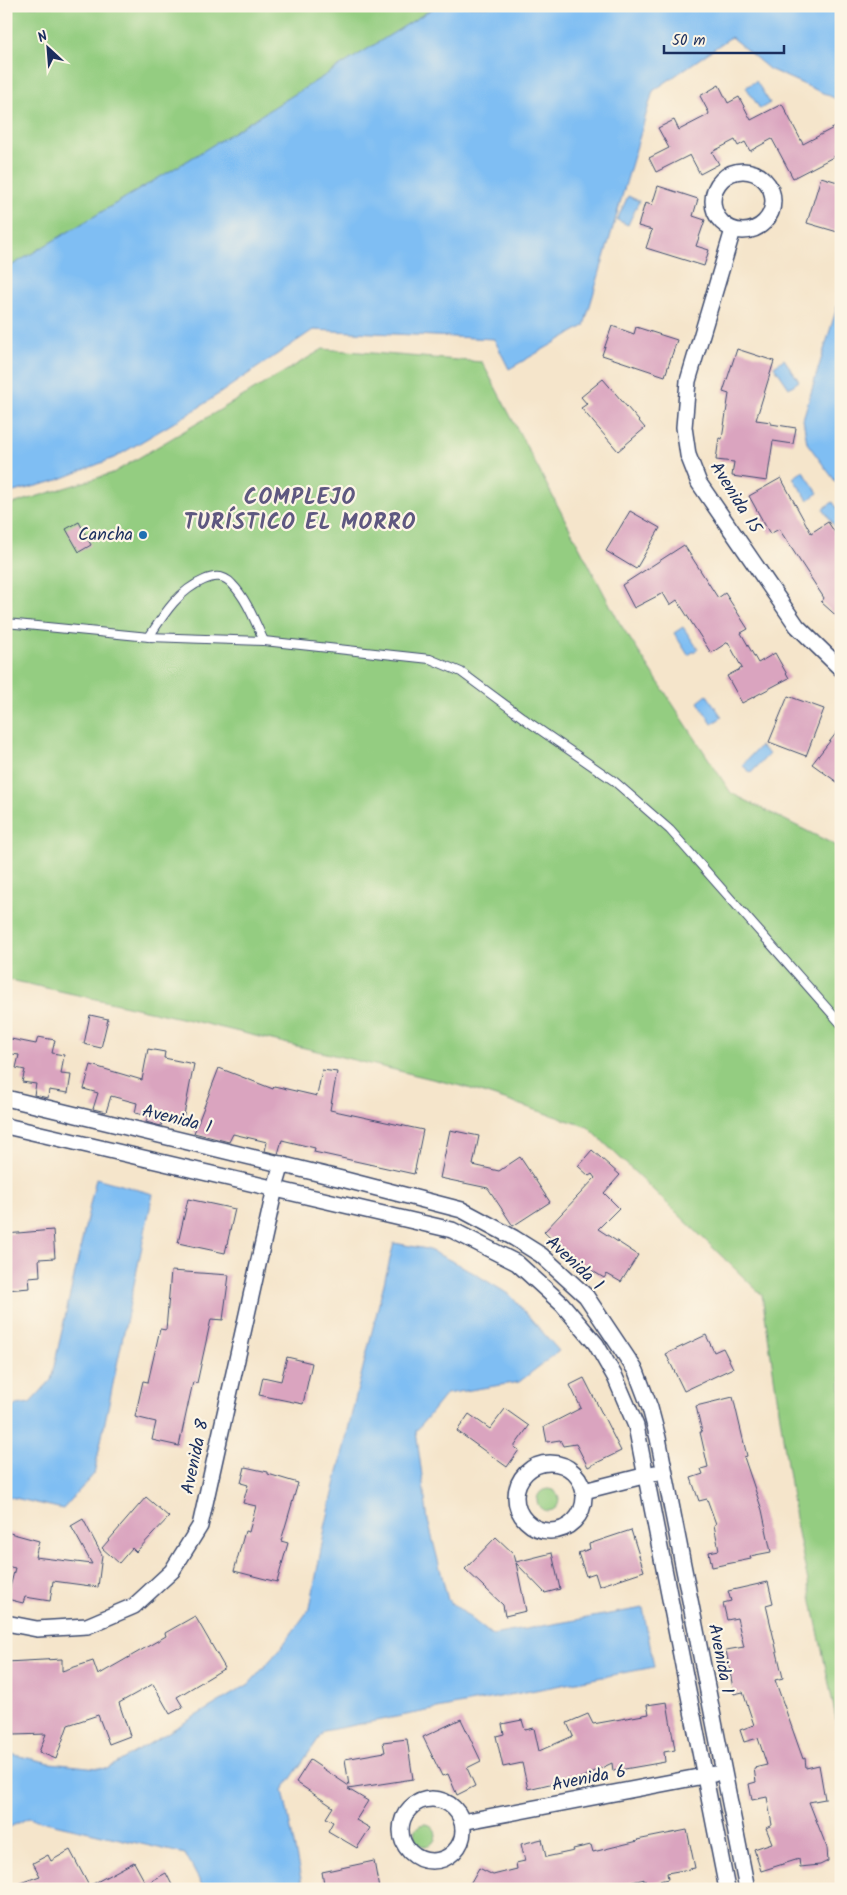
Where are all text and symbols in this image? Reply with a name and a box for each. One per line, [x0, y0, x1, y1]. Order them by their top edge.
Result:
north arrow [22, 22, 72, 72]
scale bar [664, 22, 784, 54]
text: N [34, 25, 52, 49]
text: 50 m [672, 29, 706, 53]
street label: Avenida 15 [701, 456, 769, 541]
district label: COMPLEJO TURÍSTICO EL MORRO [184, 481, 416, 541]
place label: Cancha [78, 521, 133, 550]
marker: Cancha [137, 529, 149, 541]
street label: Avenida 1 [139, 1097, 215, 1143]
street label: Avenida 1 [538, 1229, 610, 1299]
street label: Avenida 8 [174, 1417, 218, 1497]
street label: Avenida 1 [699, 1621, 741, 1697]
street label: Avenida 6 [549, 1758, 629, 1800]

